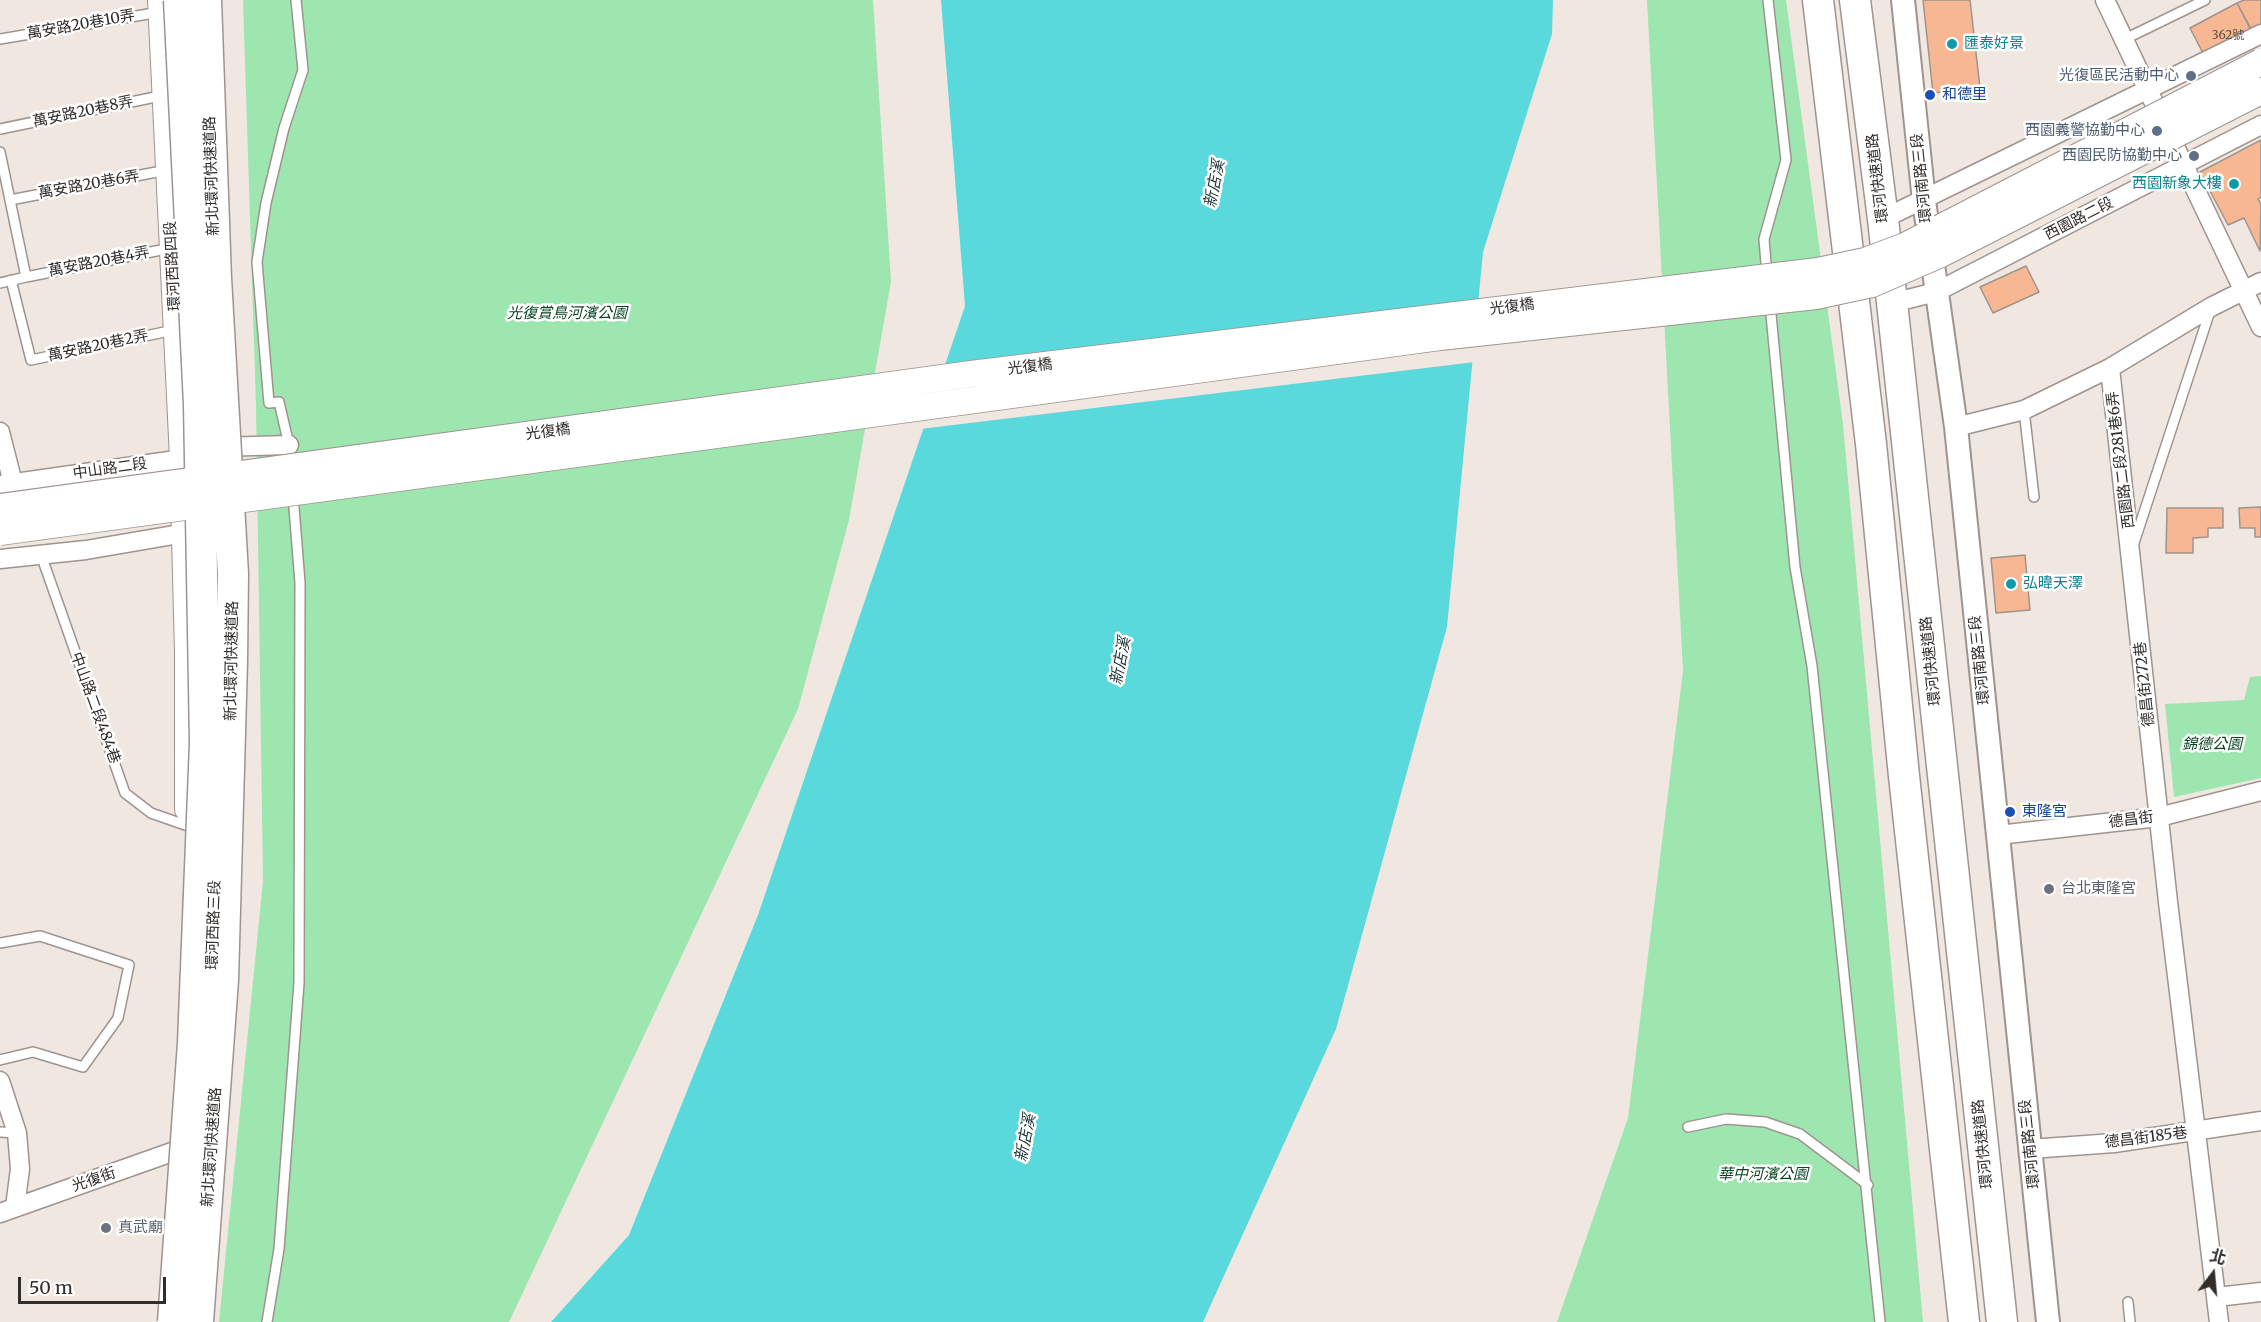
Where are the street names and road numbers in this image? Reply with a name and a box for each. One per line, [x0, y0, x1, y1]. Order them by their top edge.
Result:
street label: 萬安路20巷10弄 [26, 7, 136, 43]
street label: 萬安路20巷8弄 [31, 93, 135, 131]
street label: 新北環河快速道路 [201, 116, 223, 236]
street label: 環河快速道路 [1864, 132, 1892, 224]
street label: 環河南路三段 [1908, 132, 1936, 224]
street label: 萬安路20巷6弄 [37, 167, 141, 203]
street label: 西園路二段 [2042, 194, 2116, 244]
street label: 環河西路四段 [162, 221, 184, 311]
street label: 萬安路20巷4弄 [47, 243, 151, 281]
street label: 光復橋 [1489, 295, 1535, 319]
street label: 萬安路20巷2弄 [46, 327, 150, 365]
street label: 光復橋 [1007, 355, 1053, 379]
street label: 西園路二段281巷6弄 [2104, 390, 2138, 530]
street label: 光復橋 [524, 420, 572, 444]
street label: 中山路二段 [72, 455, 148, 483]
street label: 新北環河快速道路 [222, 601, 242, 721]
street label: 環河南路三段 [1966, 614, 1994, 706]
street label: 環河快速道路 [1917, 615, 1945, 707]
street label: 德昌街272巷 [2132, 640, 2158, 728]
street label: 中山路二段484巷 [66, 650, 124, 766]
street label: 德昌街 [2108, 808, 2154, 832]
street label: 環河西路三段 [203, 880, 225, 970]
street label: 新北環河快速道路 [199, 1087, 225, 1207]
street label: 環河快速道路 [1969, 1098, 1997, 1190]
street label: 環河南路三段 [2016, 1098, 2044, 1190]
street label: 德昌街185巷 [2104, 1124, 2188, 1152]
street label: 光復街 [70, 1164, 118, 1196]

